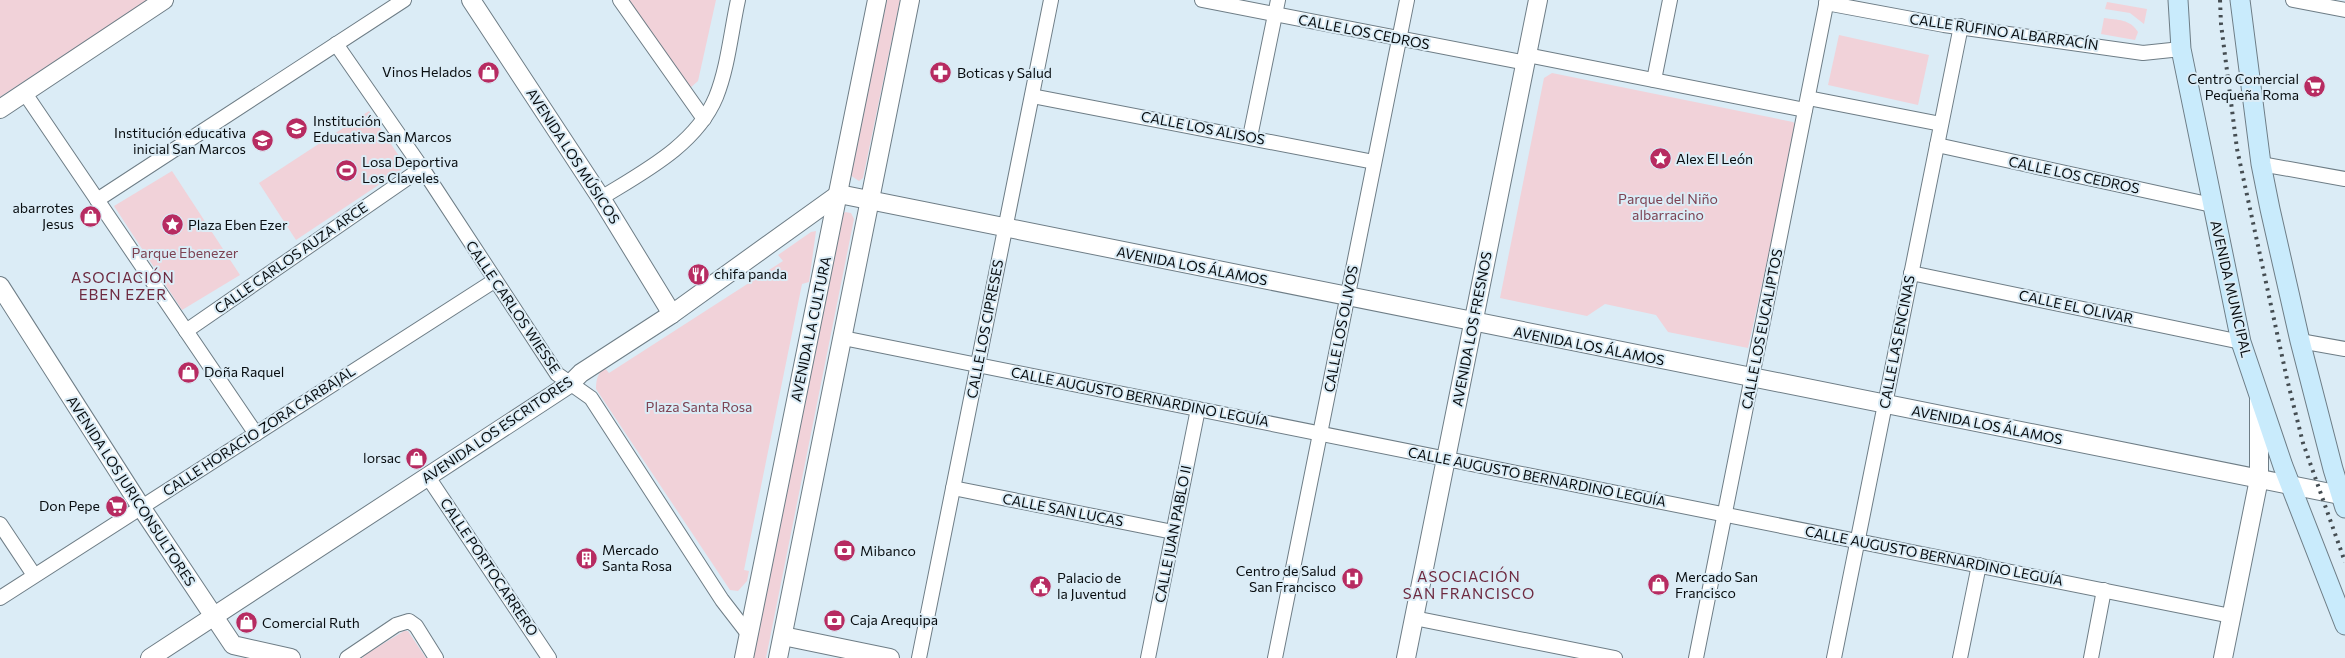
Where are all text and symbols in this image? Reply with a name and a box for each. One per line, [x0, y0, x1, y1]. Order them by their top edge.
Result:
street label: CALLE LOS CEDROS [1297, 10, 1431, 53]
street label: CALLE RUFINO ALBARRACÍN [1909, 10, 2100, 53]
shop icon: Vinos Helados [476, 60, 500, 84]
pharmacy icon: Boticas y Salud [929, 61, 953, 85]
place label: Vinos Helados [382, 63, 472, 80]
place label: Boticas y Salud [957, 64, 1052, 81]
place label: Centro Comercial Pequeña Roma [2188, 70, 2299, 103]
supermarket icon: Centro Comercial Pequeña Roma [2303, 75, 2327, 99]
street label: AVENIDA LOS MÚSICOS [523, 85, 624, 227]
street label: CALLE LOS ALISOS [1140, 107, 1266, 148]
place label: Institución Educativa San Marcos [313, 112, 452, 145]
school or university icon: Institución Educativa San Marcos [285, 117, 309, 141]
place label: Institución educativa inicial San Marcos [114, 124, 246, 157]
school or university icon: Institución educativa inicial San Marcos [250, 129, 274, 153]
place icon: Alex El León [1648, 147, 1672, 171]
place label: Alex El León [1676, 150, 1753, 167]
street label: CALLE LOS CEDROS [2007, 152, 2141, 197]
place label: Losa Deportiva Los Claveles [362, 153, 458, 186]
sports icon: Losa Deportiva Los Claveles [334, 158, 358, 182]
park label: Parque del Niño albarracino [1618, 190, 1718, 223]
street label: CALLE CARLOS AUZA ARCE [211, 198, 371, 317]
place label: abarrotes Jesus [12, 199, 74, 232]
shop icon: abarrotes Jesus [78, 204, 102, 228]
place icon: Plaza Eben Ezer [160, 213, 184, 237]
place label: Plaza Eben Ezer [188, 216, 288, 233]
street label: AVENIDA MUNICIPAL [2207, 219, 2256, 359]
street label: CALLE CARLOS WIESSE [463, 237, 564, 376]
street label: AVENIDA LOS ÁLAMOS [1115, 243, 1269, 288]
park label: Parque Ebenezer [132, 244, 239, 261]
street label: CALLE LOS EUCALIPTOS [1738, 247, 1785, 411]
street label: AVENIDA LOS FRESNOS [1448, 250, 1495, 408]
street label: AVENIDA LA CULTURA [787, 254, 834, 403]
street label: CALLE LOS CIPRESES [963, 258, 1006, 400]
restaurant icon: chifa panda [686, 262, 710, 286]
street label: CALLE LOS OLIVOS [1320, 264, 1361, 394]
place label: chifa panda [714, 265, 787, 282]
district label: ASOCIACIÓN EBEN EZER [71, 267, 175, 303]
street label: CALLE LAS ENCINAS [1875, 274, 1918, 410]
street label: CALLE EL OLIVAR [2017, 286, 2135, 327]
street label: AVENIDA LOS ÁLAMOS [1512, 323, 1666, 368]
shop icon: Doña Raquel [176, 360, 200, 384]
street label: CALLE HORACIO ZORA CARBAJAL [159, 362, 358, 499]
place label: Doña Raquel [204, 363, 284, 380]
street label: CALLE AUGUSTO BERNARDINO LEGUÍA [1010, 363, 1271, 430]
street label: AVENIDA LOS ESCRITORES [418, 373, 576, 487]
street label: AVENIDA LOS JURICONSULTORES [63, 392, 199, 589]
park label: Plaza Santa Rosa [646, 398, 752, 415]
street label: AVENIDA LOS ÁLAMOS [1910, 402, 2064, 447]
street label: CALLE AUGUSTO BERNARDINO LEGUÍA [1407, 443, 1668, 510]
shop icon: lorsac [405, 446, 429, 470]
place label: lorsac [363, 449, 401, 466]
street label: CALLE JUAN PABLO II [1151, 464, 1194, 604]
street label: CALLE SAN LUCAS [1001, 489, 1125, 530]
supermarket icon: Don Pepe [104, 494, 128, 518]
street label: CALLE PORTOCARRERO [437, 495, 542, 639]
place label: Don Pepe [39, 497, 100, 514]
street label: CALLE AUGUSTO BERNARDINO LEGUÍA [1804, 522, 2065, 589]
bank icon: Mibanco [832, 539, 856, 563]
place label: Mercado Santa Rosa [602, 541, 672, 574]
place label: Mibanco [860, 542, 916, 559]
building icon: Mercado Santa Rosa [574, 546, 598, 570]
place label: Centro de Salud San Francisco [1236, 562, 1336, 595]
district label: ASOCIACIÓN SAN FRANCISCO [1403, 566, 1535, 602]
hospital icon: Centro de Salud San Francisco [1340, 567, 1364, 591]
place label: Mercado San Francisco [1675, 568, 1758, 601]
place label: Palacio de la Juventud [1057, 569, 1126, 602]
shop icon: Mercado San Francisco [1647, 573, 1671, 597]
public building icon: Palacio de la Juventud [1029, 574, 1053, 598]
bank icon: Caja Arequipa [822, 608, 846, 632]
shop icon: Comercial Ruth [234, 611, 258, 635]
place label: Caja Arequipa [850, 611, 938, 628]
place label: Comercial Ruth [262, 614, 360, 631]

